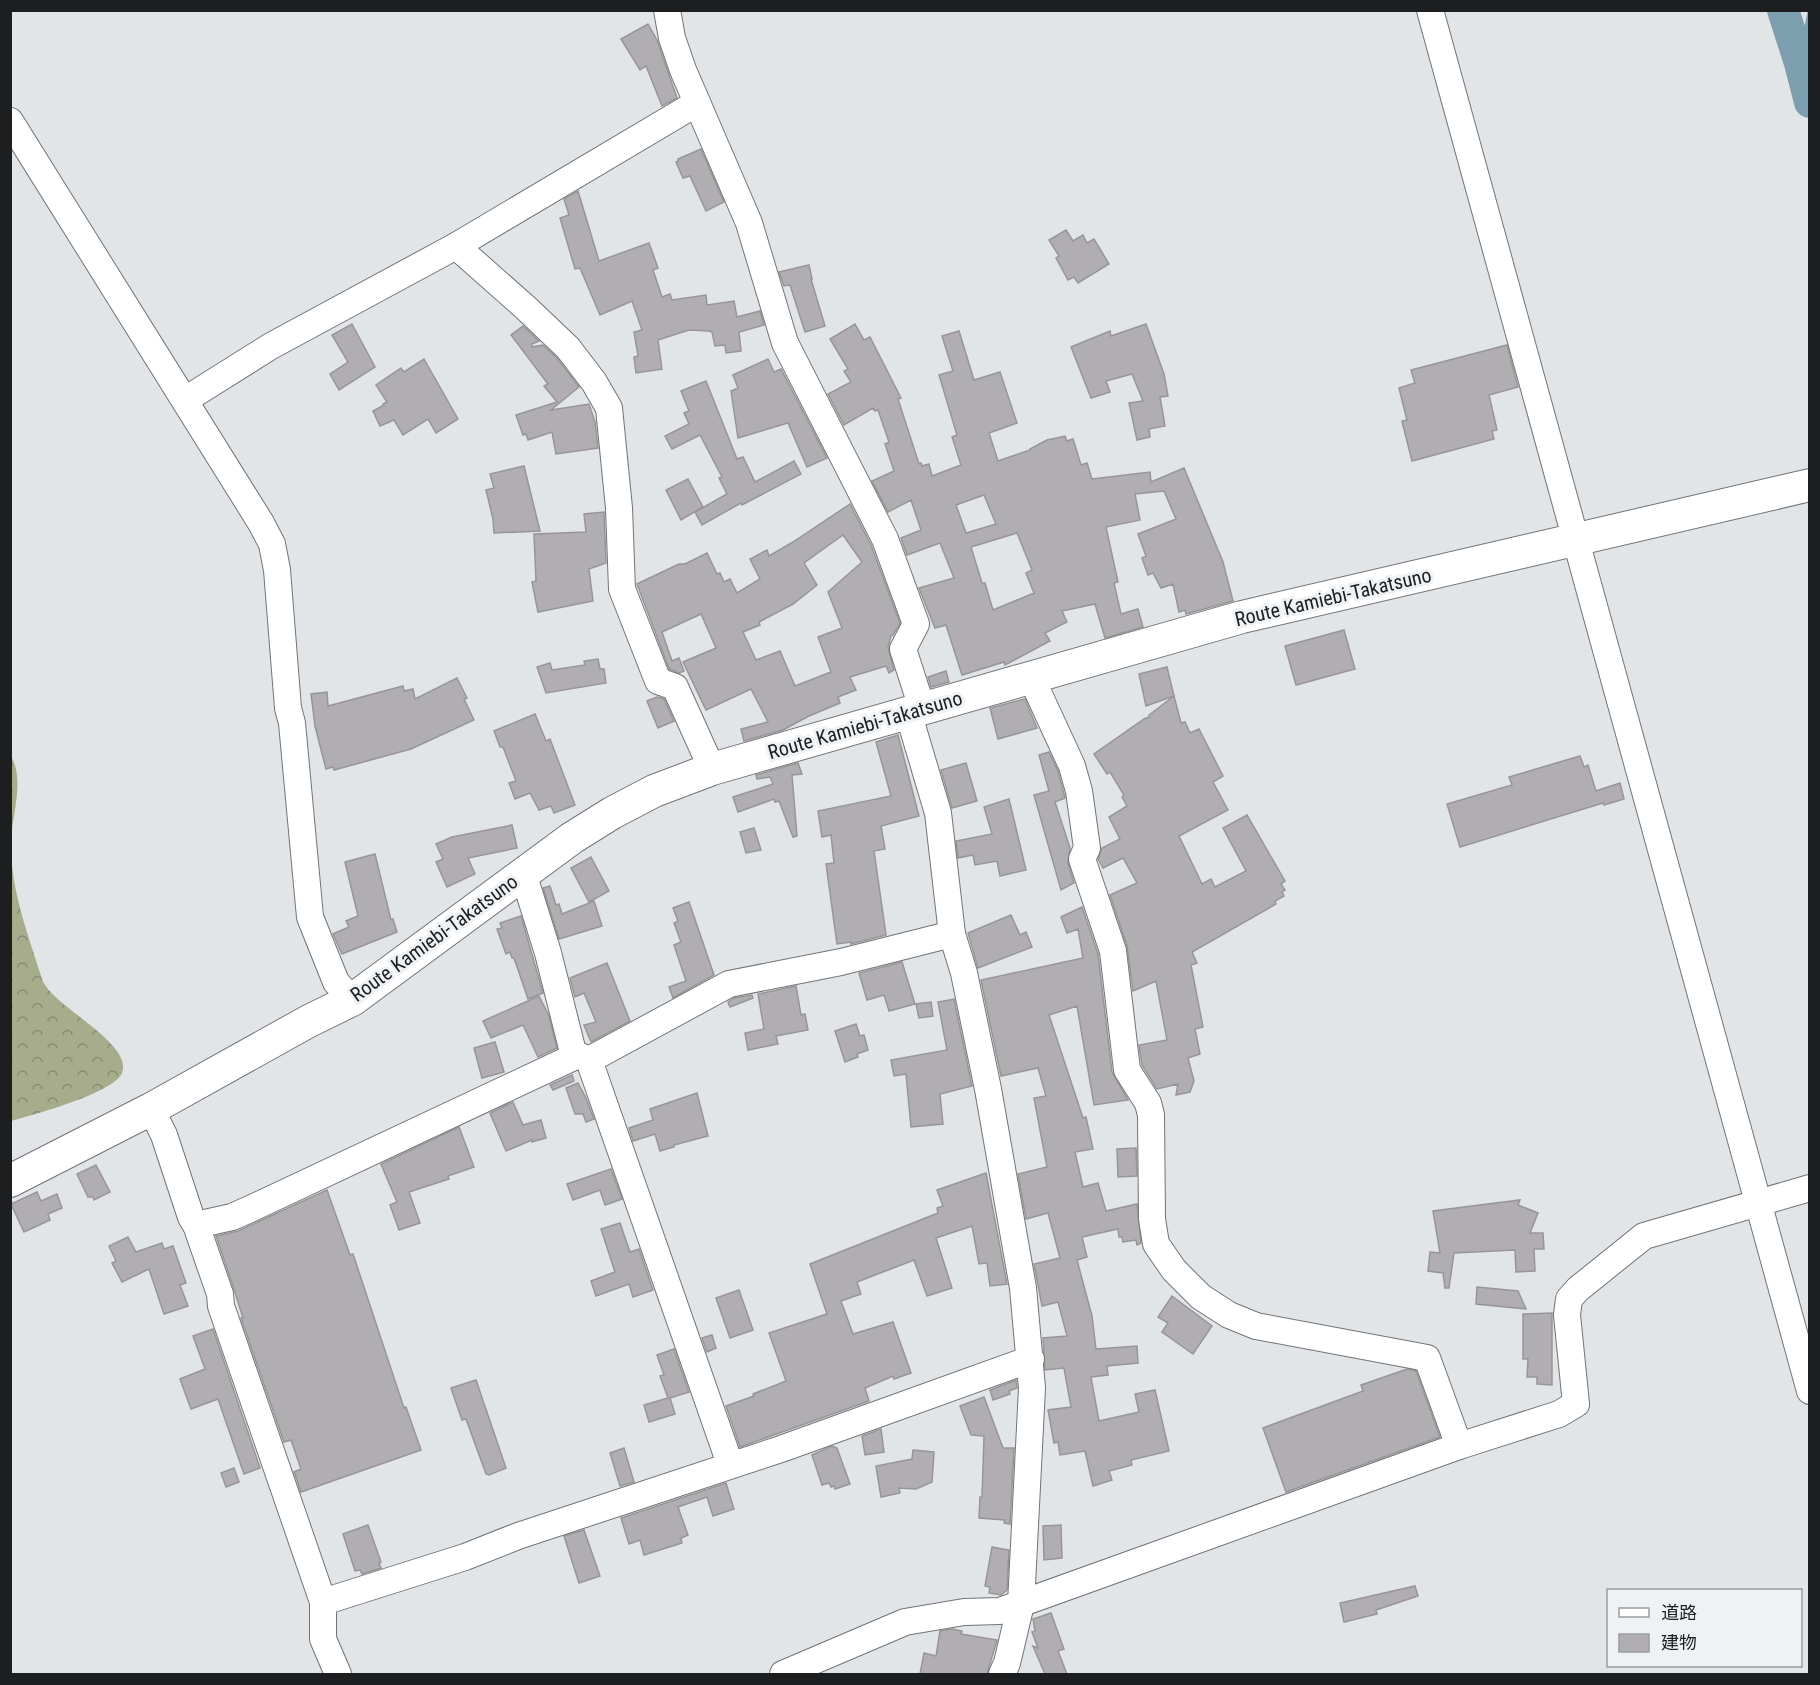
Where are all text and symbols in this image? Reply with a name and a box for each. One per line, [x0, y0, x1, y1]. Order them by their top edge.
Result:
street label: Route Kamiebi-Takatsuno [1232, 563, 1434, 631]
street label: Route Kamiebi-Takatsuno [765, 686, 965, 764]
street label: Route Kamiebi-Takatsuno [346, 869, 522, 1007]
legend [1607, 1589, 1802, 1667]
text: 道路 [1661, 1602, 1697, 1623]
text: 建物 [1661, 1632, 1697, 1653]

